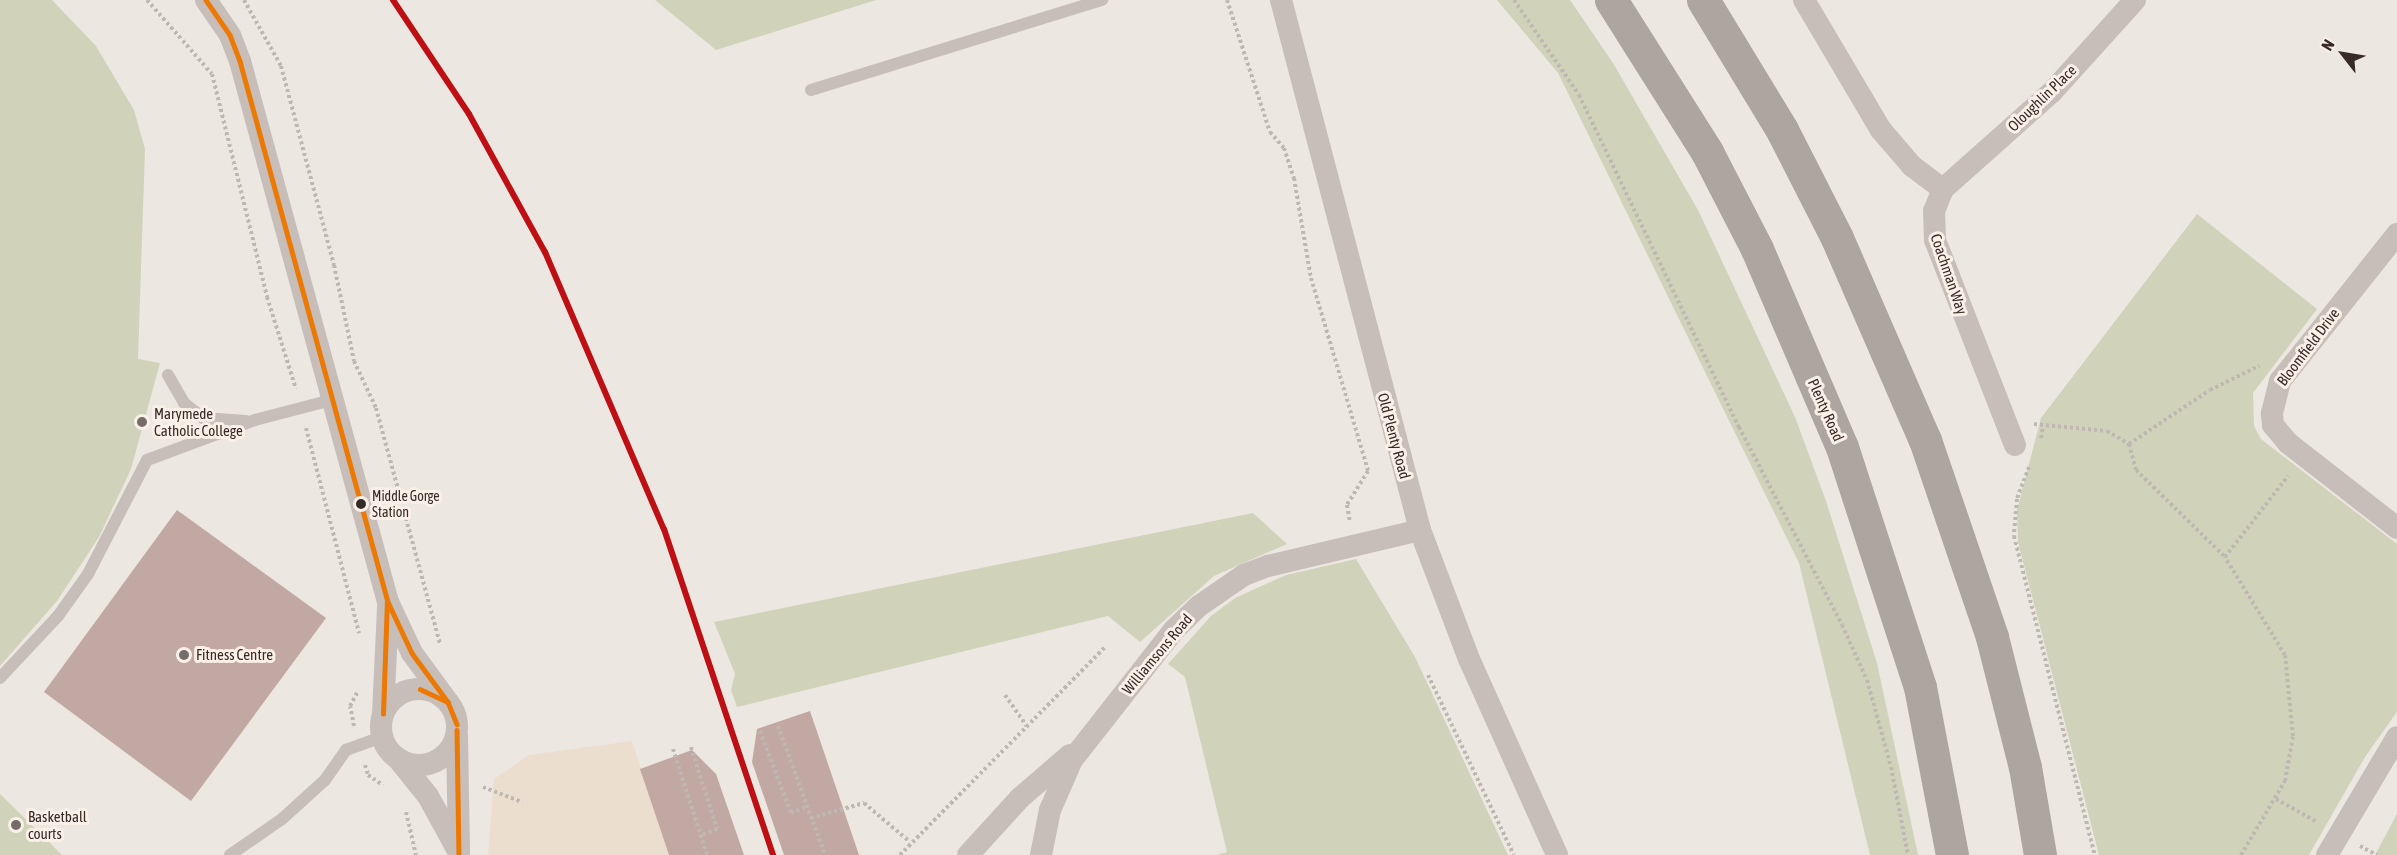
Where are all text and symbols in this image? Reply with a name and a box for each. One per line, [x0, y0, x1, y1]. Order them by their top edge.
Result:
north arrow [2313, 24, 2373, 84]
text: N [2317, 36, 2338, 53]
street label: Oloughlin Place [2004, 61, 2080, 135]
street label: Coachman Way [1927, 231, 1971, 317]
street label: Bloomfield Drive [2273, 305, 2343, 389]
street label: Plenty Road [1804, 376, 1848, 444]
street label: Old Plenty Road [1374, 391, 1414, 481]
place label: Marymede Catholic College [154, 404, 243, 439]
marker: Marymede Catholic College [135, 415, 149, 429]
place label: Middle Gorge Station [372, 488, 440, 520]
marker: Middle Gorge Station [355, 498, 367, 510]
street label: Williamsons Road [1118, 610, 1196, 698]
place label: Fitness Centre [196, 646, 273, 664]
marker: Fitness Centre [177, 648, 191, 662]
place label: Basketball courts [28, 807, 87, 842]
marker: Basketball courts [9, 818, 23, 832]

